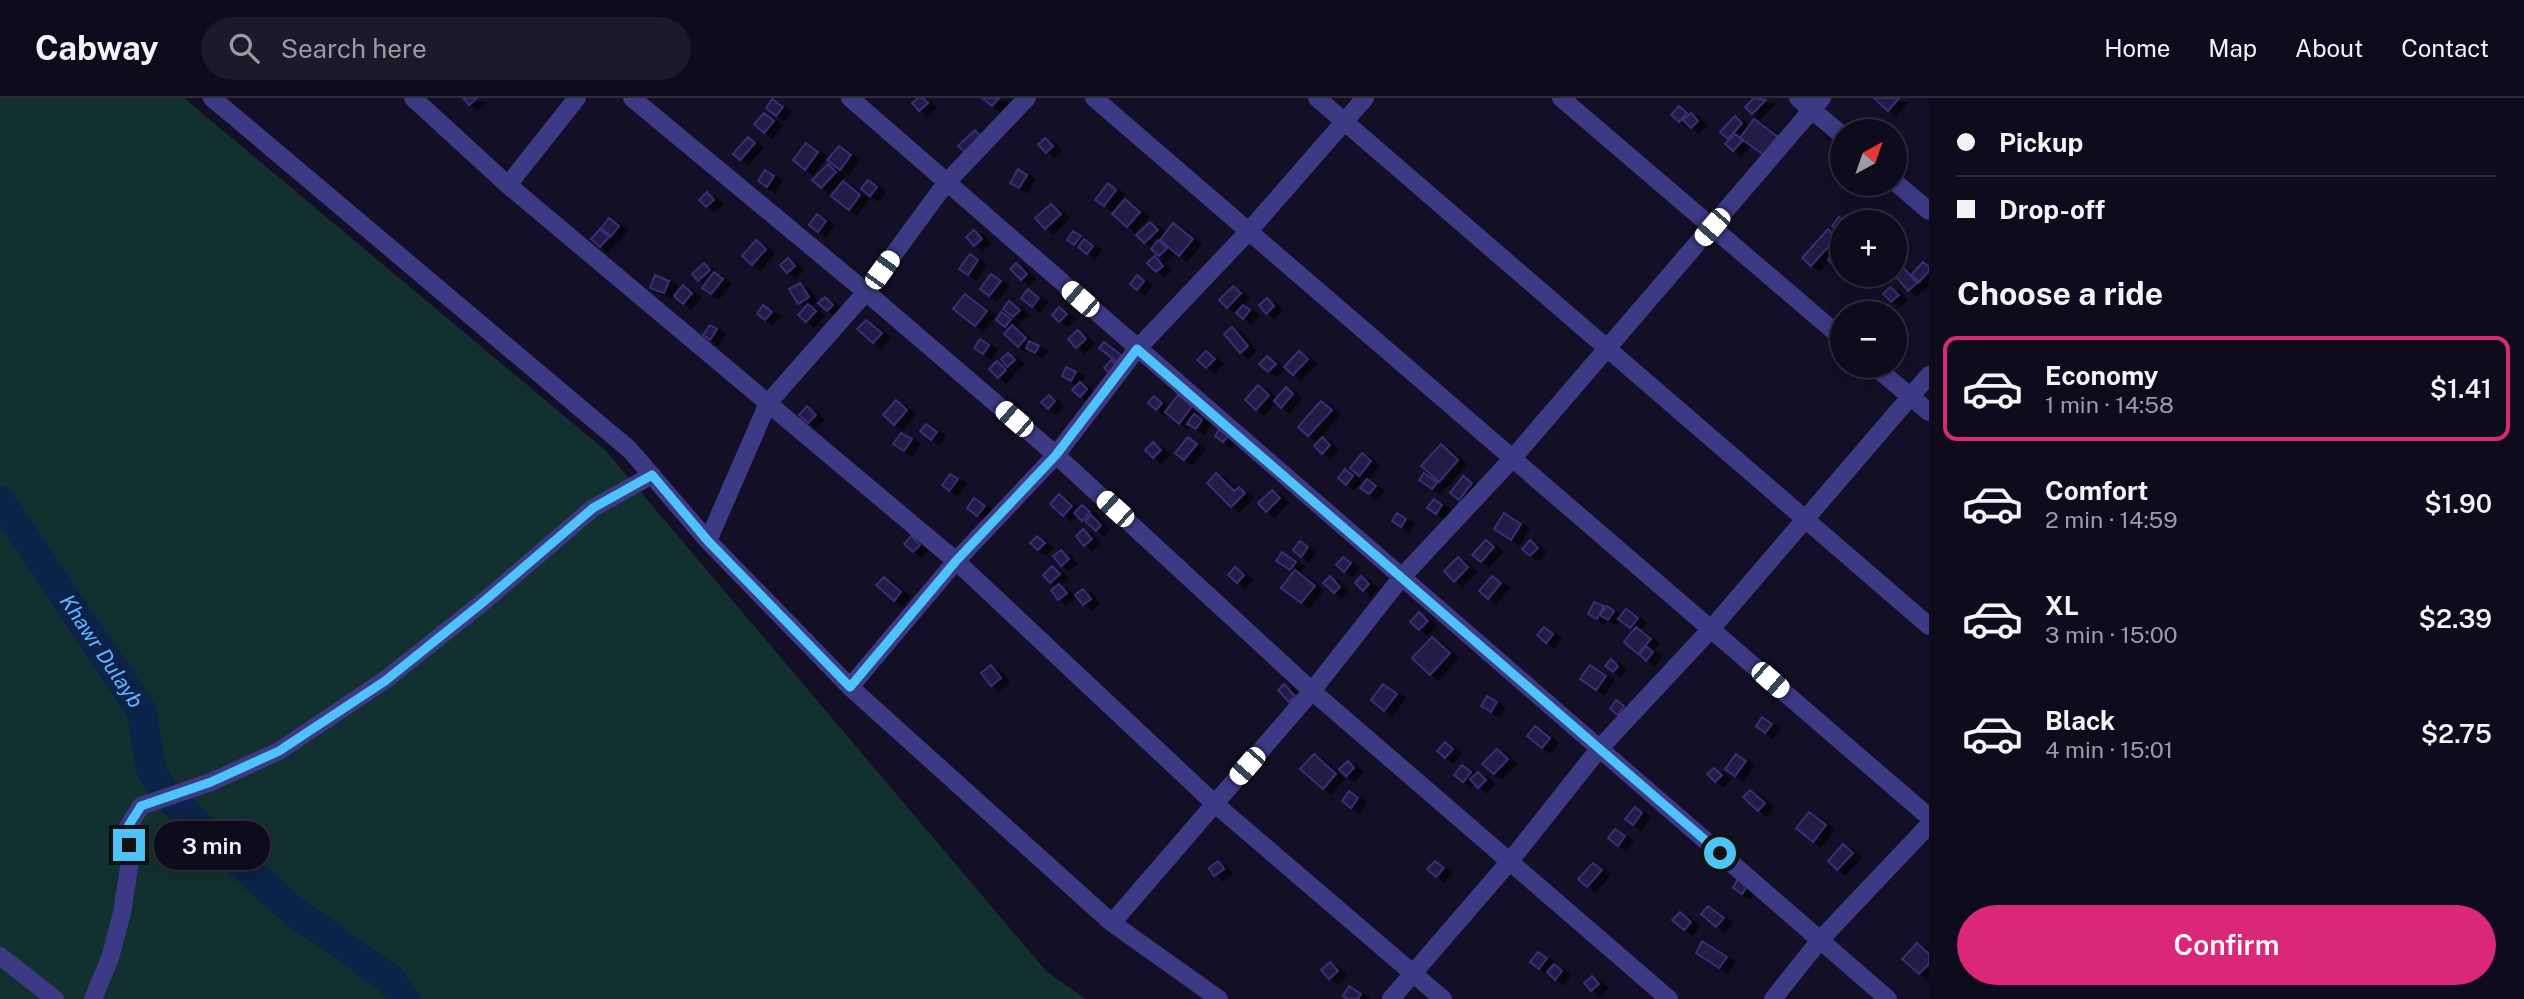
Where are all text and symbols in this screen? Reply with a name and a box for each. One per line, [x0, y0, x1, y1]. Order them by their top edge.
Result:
search box [201, 17, 691, 80]
text: Cabway [35, 29, 159, 67]
icon: search [225, 29, 263, 67]
text: Search here [281, 33, 427, 64]
text: Home [2104, 34, 2170, 62]
text: Map [2208, 34, 2257, 62]
text: About [2295, 34, 2363, 62]
text: Contact [2401, 34, 2489, 62]
north arrow [1830, 119, 1908, 196]
map controls [1830, 119, 1907, 378]
text: Pickup [1999, 127, 2083, 158]
text: Drop-off [1999, 194, 2105, 225]
car [1691, 204, 1734, 250]
button: + [1830, 210, 1907, 287]
car [862, 247, 903, 293]
text: Choose a ride [1957, 275, 2163, 312]
car [1058, 277, 1103, 321]
button: − [1830, 301, 1907, 378]
icon: car [1961, 357, 2024, 420]
text: Economy [2045, 360, 2158, 391]
text: $1.41 [2430, 373, 2492, 404]
text: 1 min · 14:58 [2045, 391, 2174, 418]
car [992, 397, 1037, 441]
icon: car [1961, 472, 2024, 535]
text: Comfort [2045, 475, 2148, 506]
car [1093, 487, 1138, 531]
text: $1.90 [2424, 488, 2492, 519]
text: 2 min · 14:59 [2045, 506, 2178, 533]
icon: car [1961, 587, 2024, 650]
water label: Khawr Dulayb [55, 590, 149, 712]
text: XL [2045, 590, 2079, 621]
text: $2.39 [2419, 603, 2492, 634]
text: 3 min · 15:00 [2045, 621, 2178, 648]
car [1748, 658, 1793, 702]
icon: car [1961, 702, 2024, 765]
text: Black [2045, 705, 2115, 736]
text: $2.75 [2421, 718, 2492, 749]
text: 4 min · 15:01 [2045, 736, 2173, 763]
car [1226, 743, 1269, 789]
callout: 3 min [154, 820, 269, 870]
route end [113, 829, 145, 861]
text: 3 min [182, 832, 242, 859]
route start [1704, 837, 1736, 869]
button: Confirm [1957, 905, 2496, 985]

